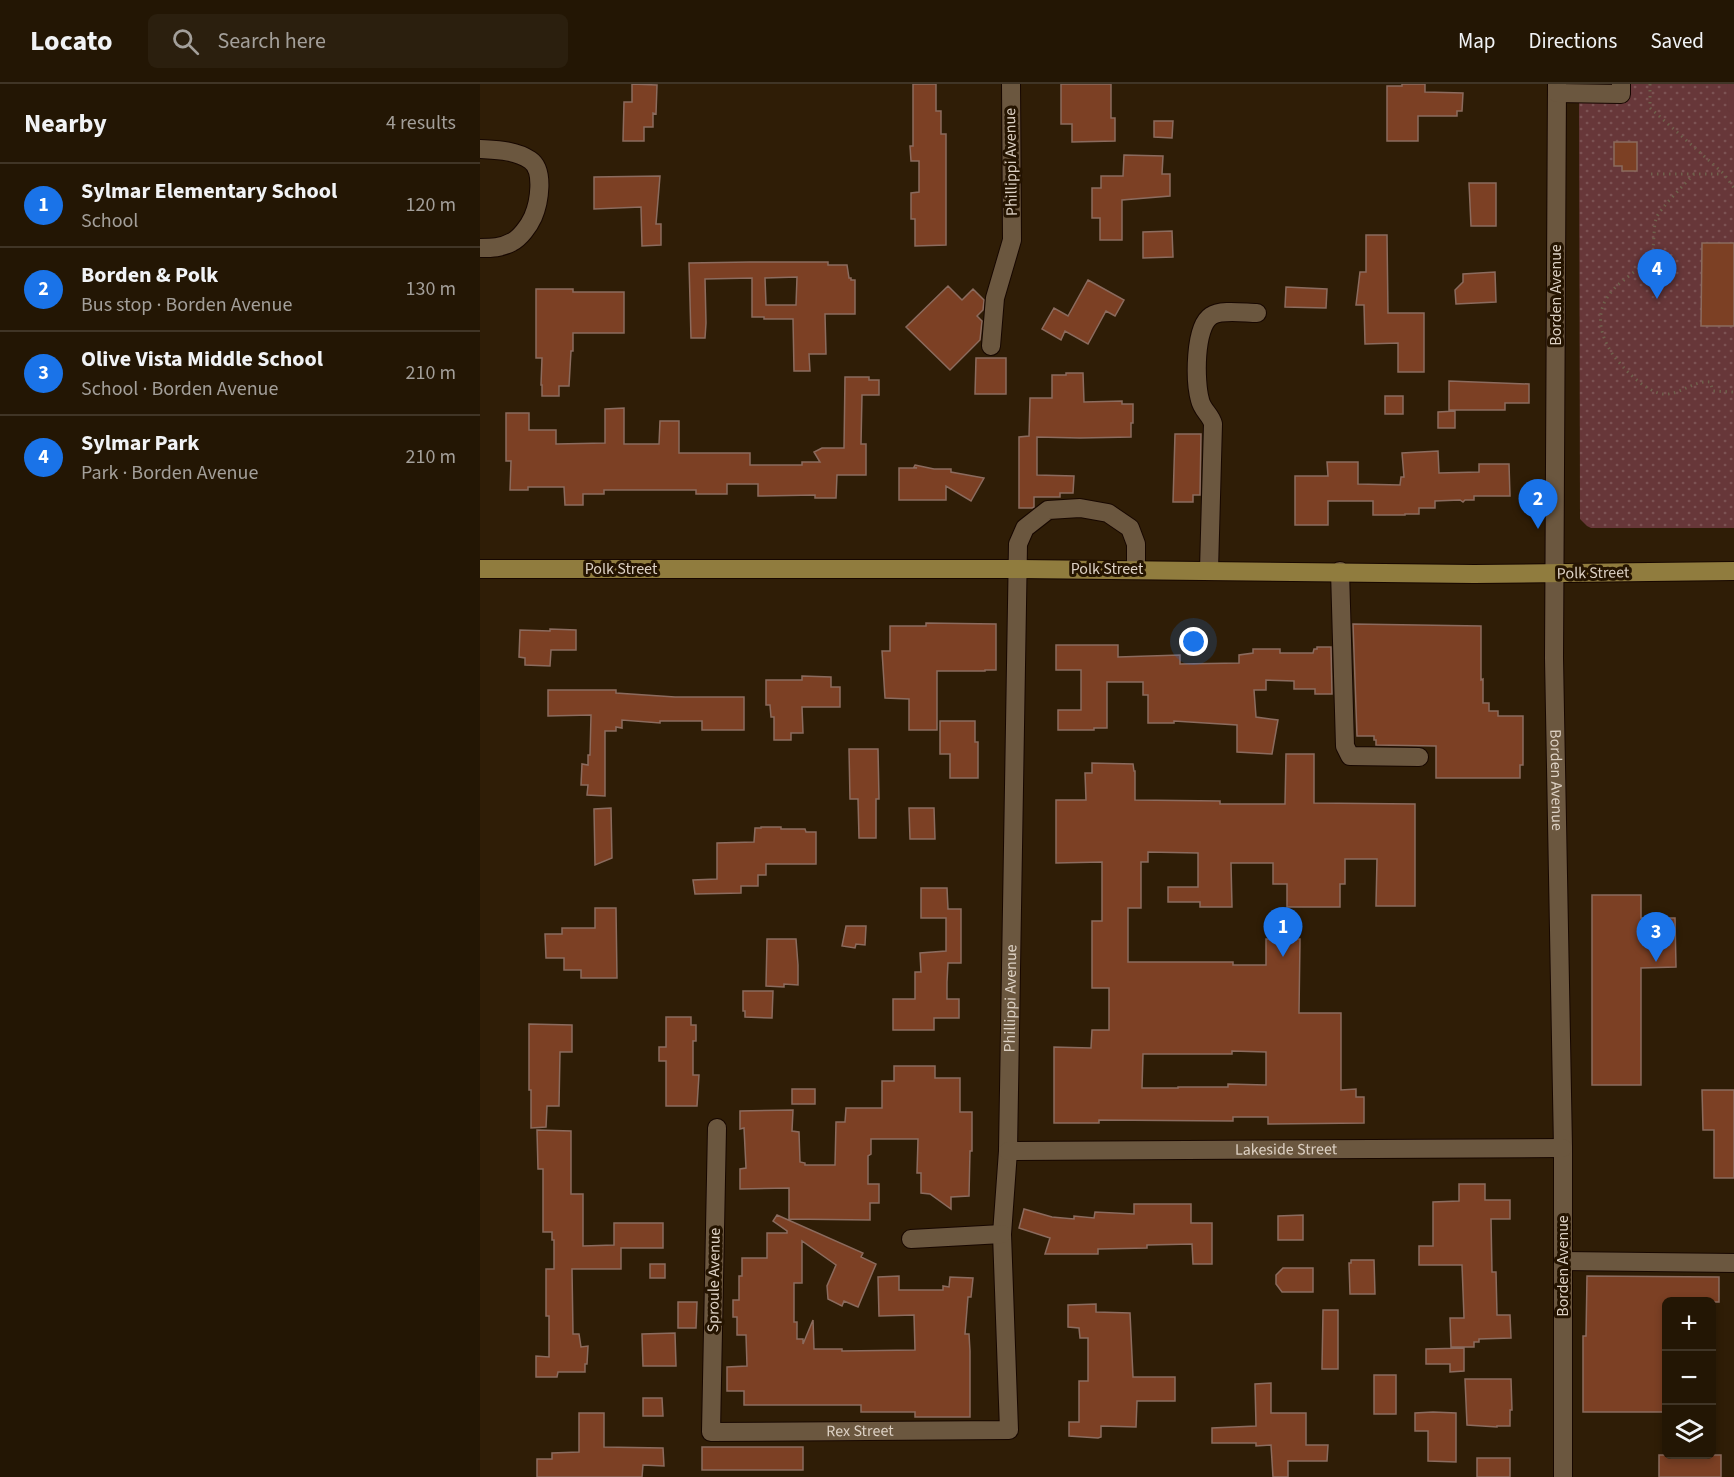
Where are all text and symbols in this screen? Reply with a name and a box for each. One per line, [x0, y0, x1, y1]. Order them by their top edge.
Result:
search box [148, 14, 568, 68]
text: Locato [30, 21, 112, 61]
icon: search [169, 25, 202, 58]
text: Search here [217, 25, 326, 57]
text: Map [1458, 26, 1496, 56]
text: Directions [1529, 26, 1617, 56]
text: Saved [1650, 26, 1704, 56]
text: Nearby [24, 105, 107, 142]
street label: Phillippi Avenue [999, 108, 1023, 216]
text: 4 results [386, 109, 456, 137]
text: Sylmar Elementary School [81, 175, 337, 207]
text: 1 [38, 191, 49, 219]
text: 120 m [406, 191, 456, 219]
text: School [81, 207, 138, 235]
street label: Borden Avenue [1545, 244, 1567, 346]
pin: 4 [1638, 250, 1676, 299]
text: Borden & Polk [81, 259, 218, 291]
text: 2 [38, 275, 49, 303]
text: 130 m [406, 275, 456, 303]
text: Bus stop · Borden Avenue [81, 291, 292, 319]
text: Olive Vista Middle School [81, 343, 323, 375]
text: 3 [38, 359, 49, 387]
text: 210 m [406, 359, 456, 387]
text: School · Borden Avenue [81, 375, 278, 403]
text: Sylmar Park [81, 427, 199, 459]
text: 4 [38, 443, 49, 471]
text: 210 m [406, 443, 456, 471]
text: Park · Borden Avenue [81, 459, 258, 487]
pin: 2 [1518, 480, 1558, 529]
street label: Polk Street [585, 558, 658, 580]
street label: Polk Street [1071, 558, 1144, 580]
street label: Polk Street [1556, 561, 1630, 585]
your location [1179, 627, 1208, 656]
street label: Borden Avenue [1544, 729, 1568, 831]
pin: 1 [1264, 908, 1302, 957]
pin: 3 [1636, 912, 1676, 962]
street label: Phillippi Avenue [999, 944, 1022, 1053]
street label: Lakeside Street [1235, 1138, 1338, 1161]
street label: Borden Avenue [1552, 1215, 1574, 1317]
street label: Sproule Avenue [702, 1227, 726, 1333]
map controls [1662, 1297, 1716, 1459]
button: + [1662, 1297, 1716, 1351]
button: − [1662, 1351, 1716, 1405]
button: layers [1662, 1405, 1716, 1459]
street label: Rex Street [826, 1420, 894, 1442]

